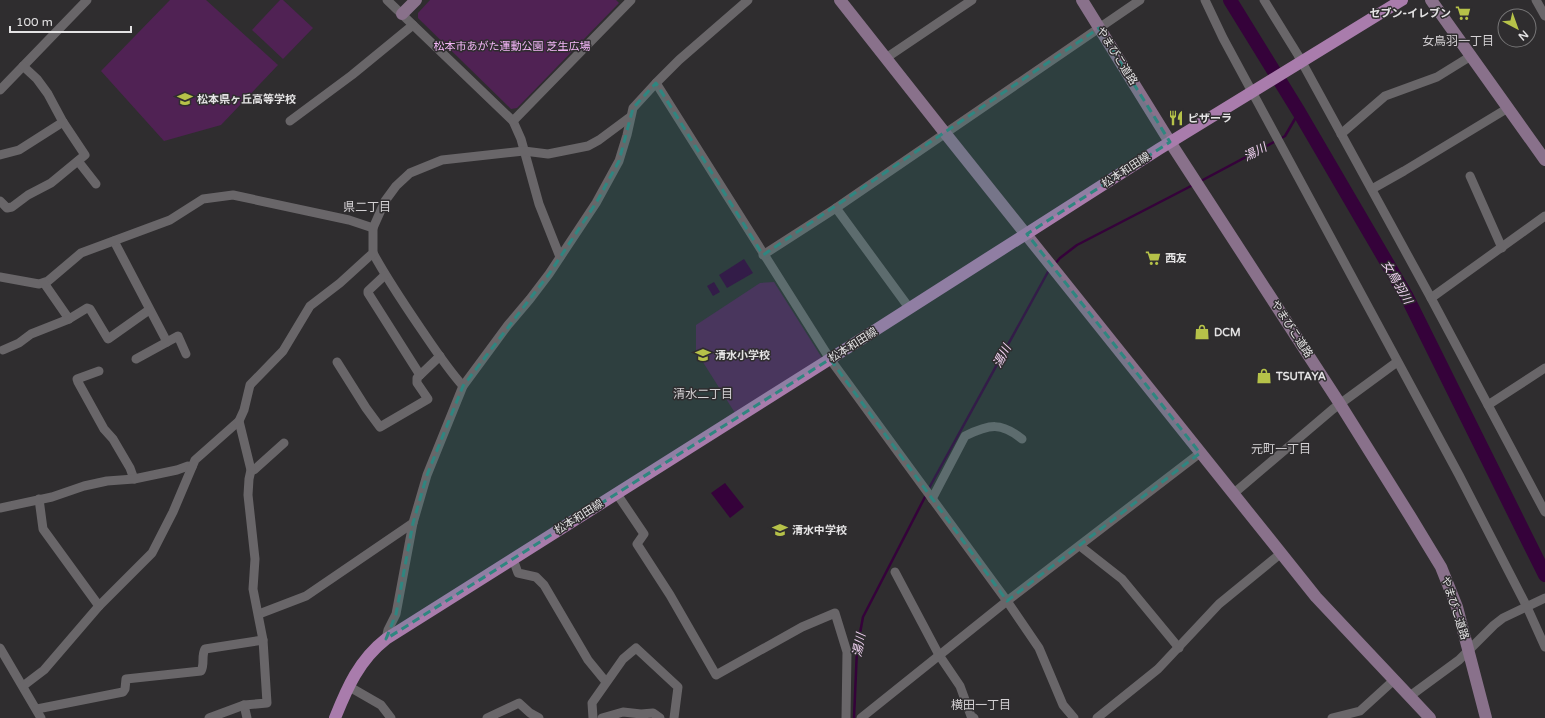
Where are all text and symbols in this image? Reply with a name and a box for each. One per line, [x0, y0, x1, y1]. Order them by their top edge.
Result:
supermarket icon: セブン-イレブン [1454, 4, 1472, 22]
place label: セブン-イレブン [1370, 7, 1451, 20]
scale bar [10, 8, 131, 34]
north arrow [1497, 8, 1537, 48]
text: 100 m [16, 15, 53, 29]
street label: やまびこ道路 [1094, 25, 1140, 87]
text: N [1516, 27, 1531, 43]
district label: 女鳥羽一丁目 [1422, 34, 1494, 48]
park label: 松本市あがた運動公園 芝生広場 [434, 40, 590, 53]
school or university icon: 松本県ヶ丘高等学校 [176, 90, 194, 108]
place label: 松本県ヶ丘高等学校 [197, 93, 296, 106]
restaurant icon: ピザーラ [1167, 109, 1185, 127]
place label: ピザーラ [1188, 112, 1232, 125]
water label: 湯川 [1241, 139, 1271, 164]
street label: 松本和田線 [1099, 150, 1153, 190]
district label: 県二丁目 [343, 200, 391, 214]
supermarket icon: 西友 [1144, 249, 1162, 267]
place label: 西友 [1165, 252, 1187, 265]
water label: 女鳥羽川 [1379, 258, 1416, 308]
street label: やまびこ道路 [1269, 298, 1315, 360]
shop icon: DCM [1193, 323, 1211, 341]
street label: 松本和田線 [826, 325, 880, 365]
place label: DCM [1214, 326, 1241, 339]
water label: 湯川 [990, 340, 1015, 370]
school or university icon: 清水小学校 [694, 346, 712, 364]
place label: 清水小学校 [715, 349, 770, 362]
shop icon: TSUTAYA [1255, 367, 1273, 385]
place label: TSUTAYA [1275, 370, 1326, 383]
district label: 清水二丁目 [673, 387, 733, 401]
district label: 元町一丁目 [1251, 442, 1311, 456]
street label: 松本和田線 [552, 497, 606, 537]
school or university icon: 清水中学校 [771, 521, 789, 539]
place label: 清水中学校 [792, 524, 847, 537]
street label: やまびこ道路 [1439, 575, 1471, 641]
water label: 湯川 [850, 630, 868, 658]
district label: 横田一丁目 [951, 698, 1011, 712]

